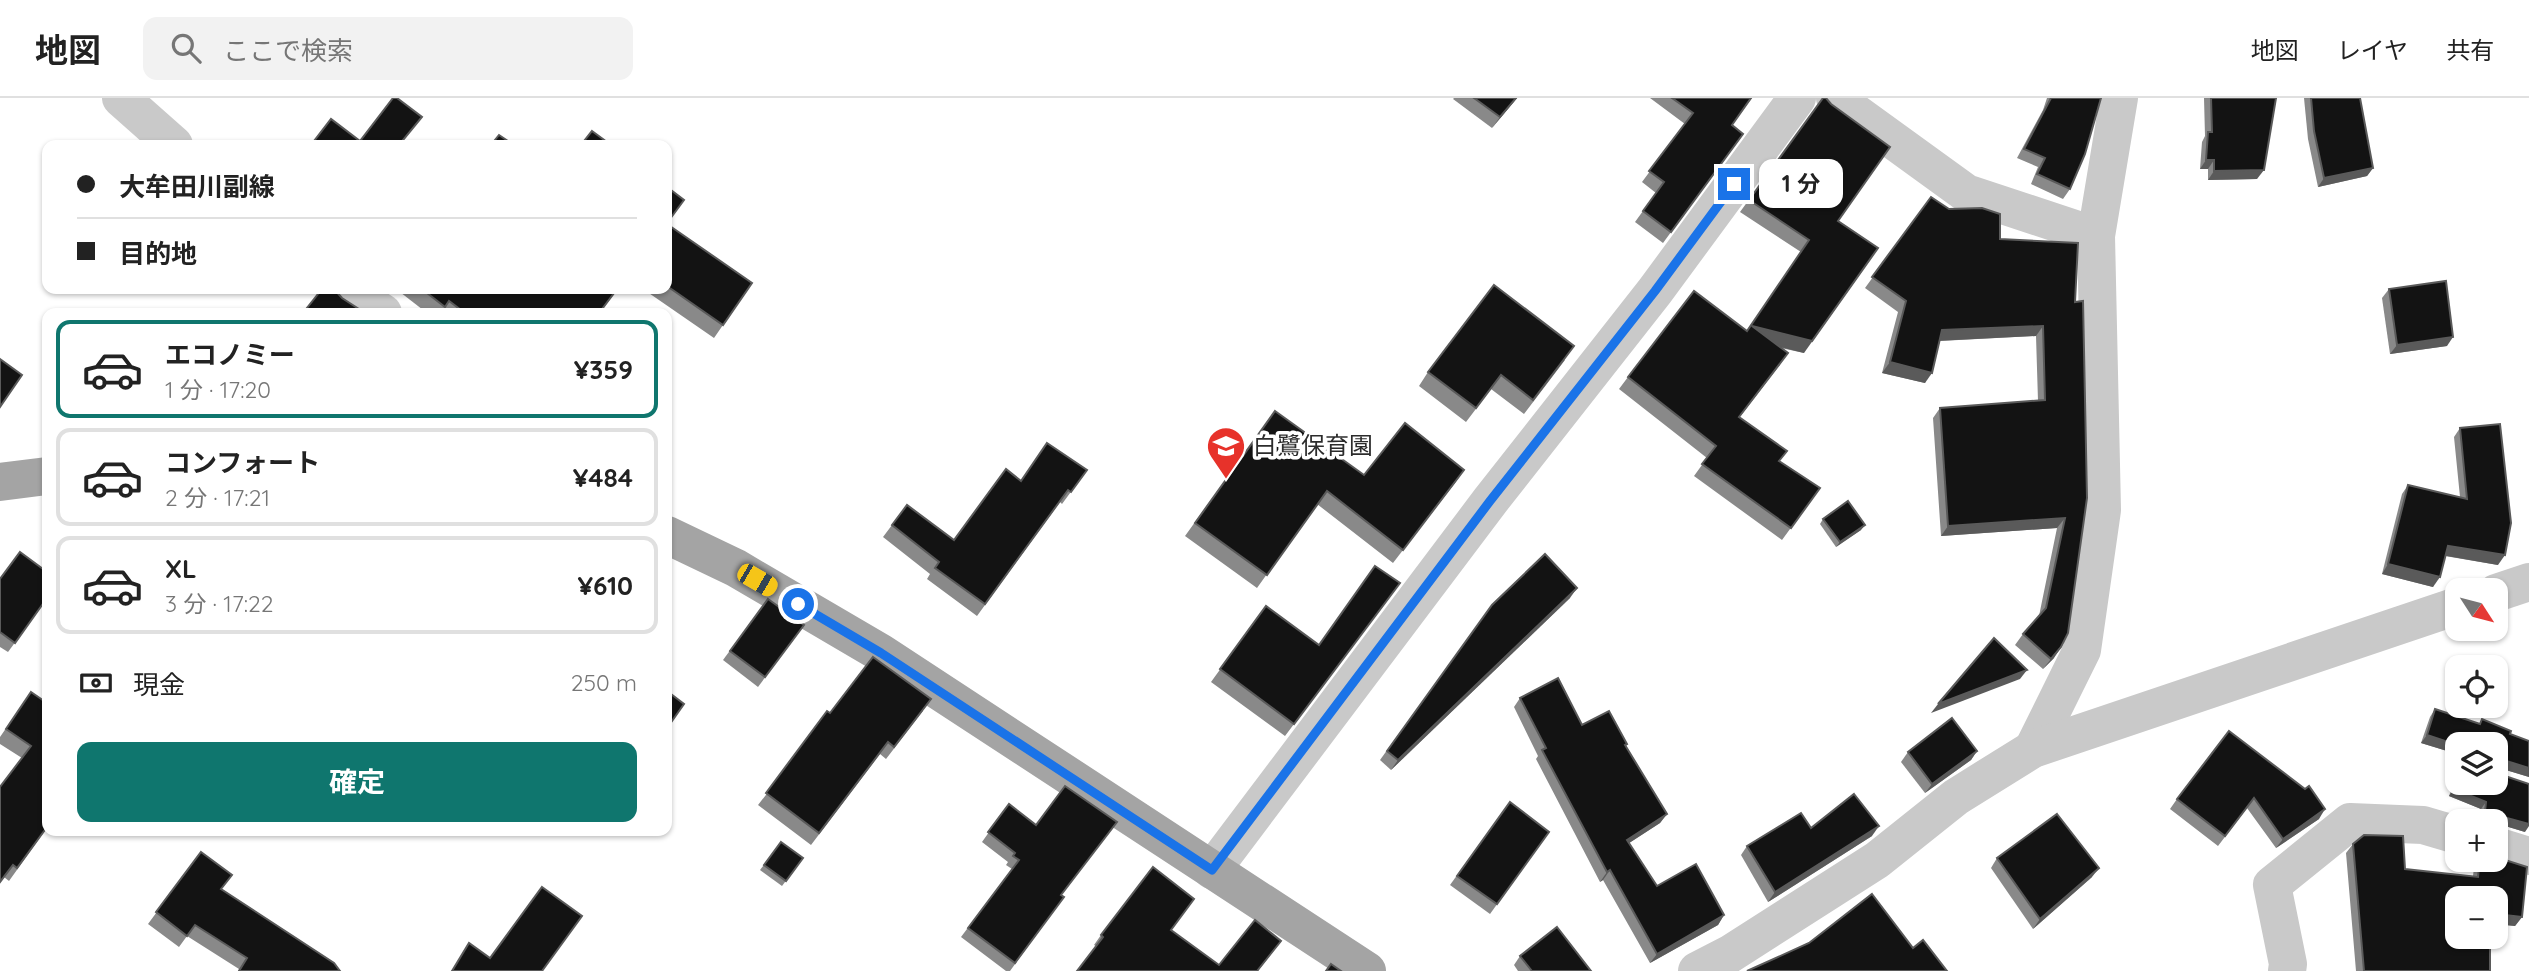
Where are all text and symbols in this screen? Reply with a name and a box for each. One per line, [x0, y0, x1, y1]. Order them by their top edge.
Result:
search box [143, 17, 633, 80]
text: 地図 [35, 29, 101, 70]
icon: search [167, 29, 205, 67]
text: ここで検索 [223, 34, 353, 67]
text: 地図 [2251, 35, 2299, 65]
text: レイヤ [2337, 35, 2408, 65]
text: 共有 [2446, 35, 2494, 65]
callout: 1 分 [1758, 160, 1842, 208]
route end [1718, 168, 1750, 200]
text: 1 分 [1782, 169, 1820, 198]
text: 大牟田川副線 [119, 170, 275, 203]
text: 目的地 [119, 237, 197, 270]
icon: car [81, 338, 144, 401]
text: エコノミー [165, 338, 295, 371]
text: ¥359 [574, 353, 633, 386]
text: 1 分 · 17:20 [165, 375, 271, 404]
school or university icon: 白鷺保育園 [1205, 425, 1247, 480]
place label: 白鷺保育園 [1253, 430, 1373, 460]
icon: car [81, 446, 144, 509]
text: コンフォート [165, 446, 320, 479]
text: ¥484 [573, 461, 633, 494]
text: 2 分 · 17:21 [165, 483, 270, 512]
text: XL [165, 552, 197, 585]
icon: car [81, 554, 144, 617]
car [734, 560, 781, 600]
text: ¥610 [578, 569, 633, 602]
north arrow [2445, 578, 2508, 640]
map controls [2445, 578, 2508, 949]
route start [782, 588, 814, 620]
text: 3 分 · 17:22 [165, 589, 273, 618]
button: locate [2445, 655, 2508, 718]
icon: cash [77, 664, 115, 702]
text: 現金 [133, 668, 185, 701]
text: 250 m [571, 668, 637, 697]
button: layers [2445, 732, 2508, 795]
button: 確定 [77, 742, 637, 822]
button: + [2445, 809, 2508, 872]
button: − [2445, 886, 2508, 949]

